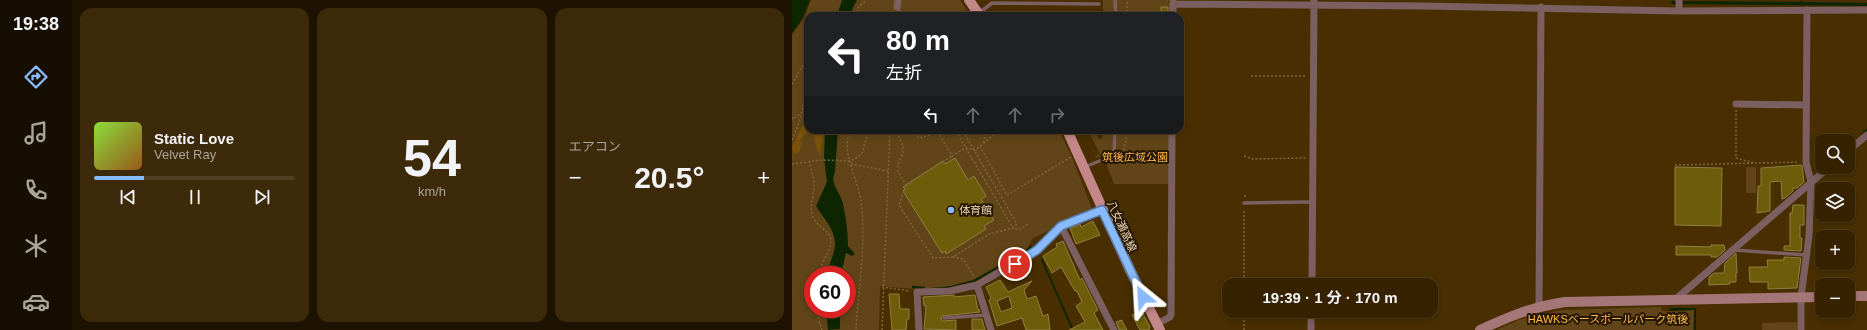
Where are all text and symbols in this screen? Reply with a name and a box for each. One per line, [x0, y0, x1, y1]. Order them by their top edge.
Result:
text: 19:38 [13, 14, 59, 34]
text: 80 m [886, 25, 950, 56]
icon: left [820, 28, 872, 80]
icon: directions [22, 63, 50, 91]
text: 左折 [886, 63, 922, 83]
icon: left [920, 104, 942, 126]
icon: ahead [962, 104, 984, 126]
icon: ahead [1004, 104, 1026, 126]
icon: right [1046, 104, 1068, 126]
icon: music [22, 119, 50, 147]
text: 54 [403, 129, 461, 187]
text: Static Love [154, 130, 234, 147]
map controls [1815, 134, 1855, 318]
button: search [1815, 134, 1855, 174]
text: エアコン [569, 139, 621, 154]
text: Velvet Ray [154, 147, 216, 162]
park label: 筑後広域公園 [1102, 151, 1168, 163]
text: 20.5° [634, 161, 705, 194]
text: − [569, 165, 582, 190]
text: + [757, 165, 770, 190]
icon: phone [22, 176, 50, 204]
button: layers [1815, 182, 1855, 222]
text: km/h [418, 184, 446, 199]
icon: previous [117, 186, 139, 208]
icon: pause [184, 186, 206, 208]
icon: next [251, 186, 273, 208]
street label: 八女瀬高線 [1105, 199, 1139, 253]
place label: 体育館 [959, 204, 992, 216]
marker: 体育館 [946, 205, 956, 215]
button: + [1815, 230, 1855, 270]
icon: climate [22, 232, 50, 260]
pin [998, 247, 1032, 281]
icon: arrive [1004, 253, 1026, 275]
speed limit sign: 60 [804, 266, 856, 318]
position arrow [1122, 276, 1164, 318]
button: − [1815, 278, 1855, 318]
icon: car [22, 288, 50, 316]
text: 19:39 · 1 分 · 170 m [1262, 289, 1398, 306]
park label: HAWKSベースボールパーク筑後 [1528, 313, 1688, 325]

